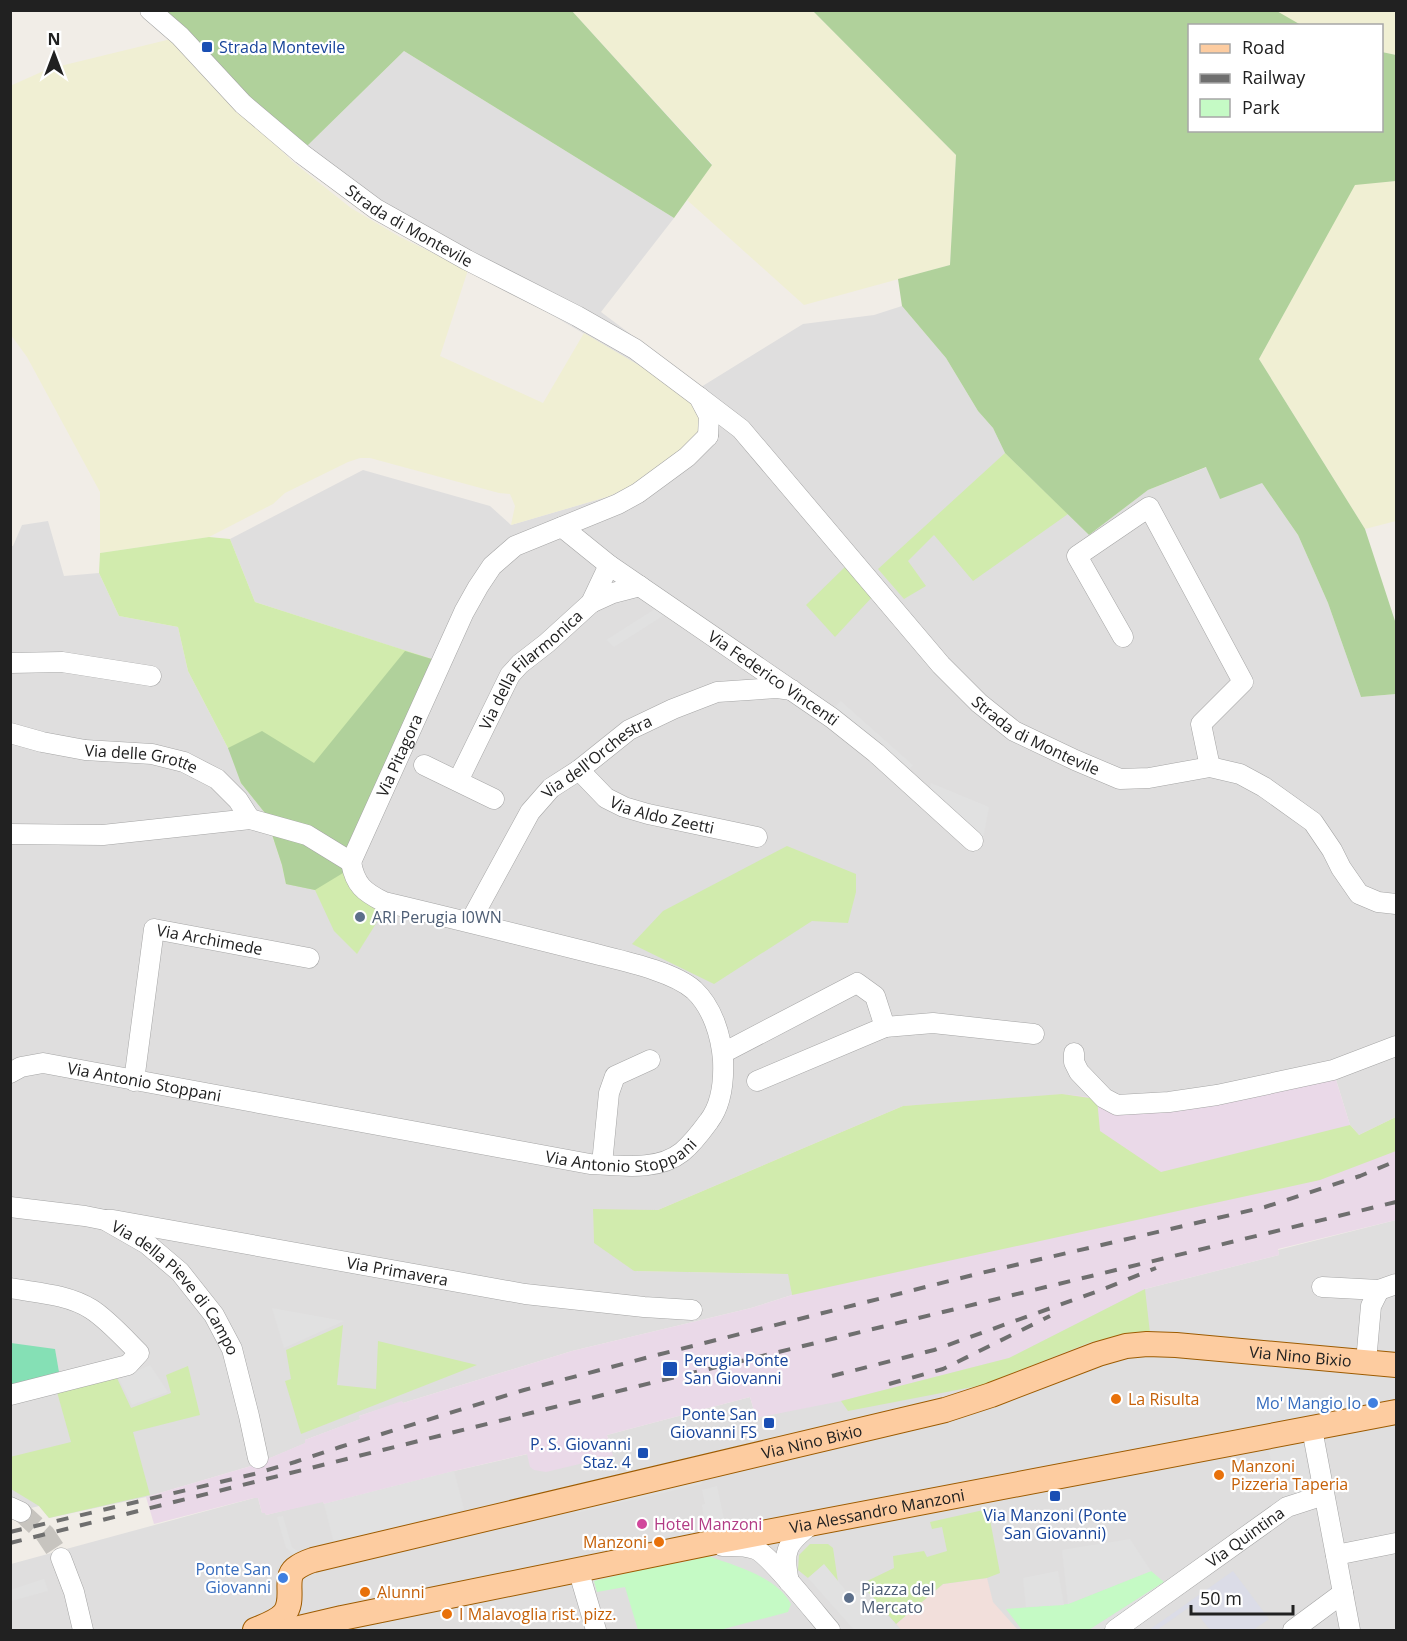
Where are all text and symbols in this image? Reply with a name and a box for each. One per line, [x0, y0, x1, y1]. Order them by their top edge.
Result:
north arrow [24, 24, 84, 84]
legend [1188, 24, 1383, 132]
text: N [47, 28, 61, 50]
text: Road [1242, 35, 1285, 59]
place label: Strada Montevile [219, 36, 345, 58]
marker: Strada Montevile [200, 40, 214, 54]
text: Railway [1242, 65, 1306, 89]
text: Park [1242, 95, 1280, 119]
street label: Strada di Montevile [341, 179, 476, 272]
street label: Via della Filarmonica [474, 605, 587, 733]
street label: Via Federico Vincenti [704, 625, 844, 731]
street label: Strada di Montevile [967, 691, 1103, 780]
street label: Via Pitagora [371, 710, 427, 800]
street label: Via dell'Orchestra [536, 710, 656, 803]
street label: Via delle Grotte [84, 739, 202, 778]
street label: Via Aldo Zeetti [606, 791, 716, 839]
place label: ARI Perugia I0WN [372, 906, 502, 928]
marker: ARI Perugia I0WN [353, 910, 367, 924]
street label: Via Archimede [155, 919, 265, 960]
street label: Via Antonio Stoppani [66, 1057, 223, 1107]
street label: Via Antonio Stoppani [544, 1133, 702, 1177]
street label: Via della Pieve di Campo [108, 1215, 244, 1357]
street label: Via Primavera [345, 1251, 450, 1291]
street label: Via Nino Bixio [1248, 1341, 1353, 1372]
place label: Perugia Ponte San Giovanni [684, 1349, 789, 1389]
marker: Perugia Ponte San Giovanni [661, 1360, 679, 1378]
place label: La Risulta [1128, 1388, 1199, 1410]
marker: La Risulta [1109, 1392, 1123, 1406]
place label: Mo' Mangio Io [1256, 1392, 1361, 1414]
marker: Mo' Mangio Io [1366, 1396, 1380, 1410]
place label: Ponte San Giovanni FS [670, 1403, 757, 1443]
marker: Ponte San Giovanni FS [762, 1416, 776, 1430]
street label: Via Nino Bixio [759, 1419, 864, 1464]
place label: P. S. Giovanni Staz. 4 [530, 1433, 631, 1473]
marker: P. S. Giovanni Staz. 4 [636, 1446, 650, 1460]
place label: Manzoni Pizzeria Taperia [1231, 1455, 1348, 1495]
marker: Manzoni Pizzeria Taperia [1212, 1468, 1226, 1482]
street label: Via Alessandro Manzoni [788, 1484, 966, 1539]
marker: Via Manzoni (Ponte San Giovanni) [1048, 1489, 1062, 1503]
street label: Via Quintina [1202, 1501, 1289, 1572]
place label: Via Manzoni (Ponte San Giovanni) [983, 1504, 1127, 1544]
place label: Hotel Manzoni [654, 1513, 762, 1535]
marker: Hotel Manzoni [635, 1517, 649, 1531]
place label: Manzoni [583, 1531, 647, 1553]
marker: Manzoni [652, 1535, 666, 1549]
place label: Ponte San Giovanni [196, 1558, 271, 1598]
marker: Ponte San Giovanni [276, 1571, 290, 1585]
place label: Piazza del Mercato [861, 1578, 934, 1618]
scale bar [1191, 1578, 1293, 1616]
place label: Alunni [377, 1581, 425, 1603]
marker: Alunni [358, 1585, 372, 1599]
text: 50 m [1200, 1586, 1242, 1610]
marker: Piazza del Mercato [842, 1591, 856, 1605]
place label: I Malavoglia rist. pizz. [459, 1603, 617, 1625]
marker: I Malavoglia rist. pizz. [440, 1607, 454, 1621]

